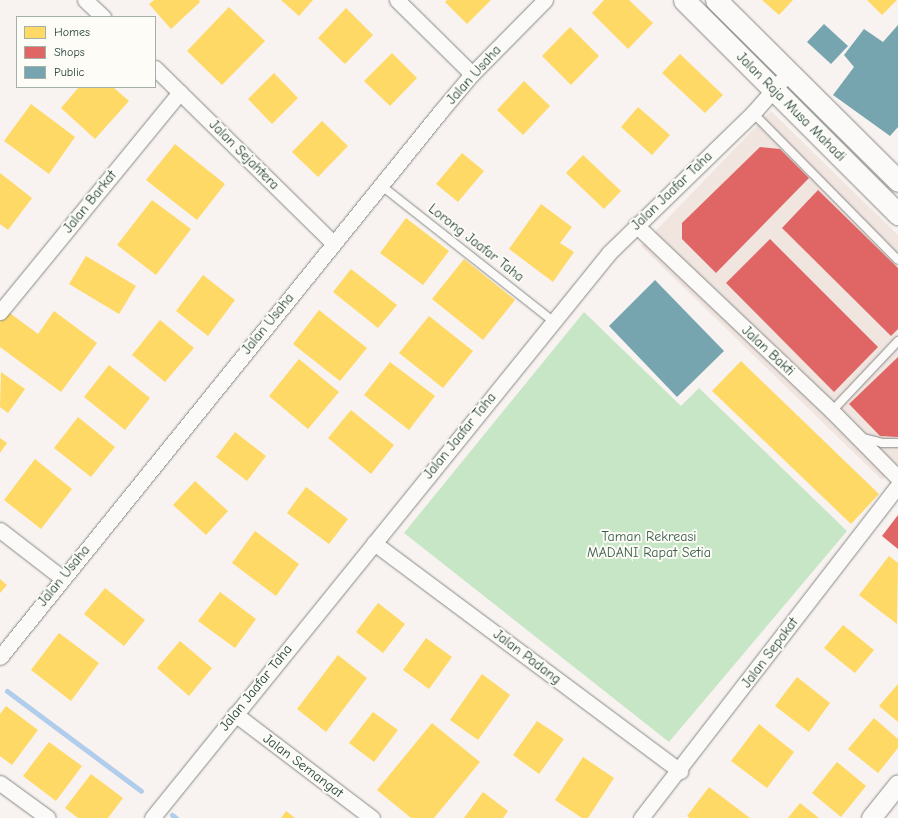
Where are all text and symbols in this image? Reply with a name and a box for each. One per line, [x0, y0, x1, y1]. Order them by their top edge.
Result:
legend [16, 16, 156, 88]
text: Homes [54, 25, 90, 39]
street label: Jalan Usaha [443, 42, 505, 108]
text: Shops [54, 45, 85, 59]
street label: Jalan Raja Musa Mahadi [733, 49, 849, 165]
text: Public [54, 65, 84, 79]
street label: Jalan Sejahtera [205, 116, 283, 194]
street label: Jalan Jaafar Taha [628, 148, 716, 234]
street label: Jalan Barkat [60, 167, 120, 237]
street label: Lorong Jaafar Taha [425, 200, 527, 286]
street label: Jalan Usaha [238, 290, 298, 358]
street label: Jalan Bakti [738, 322, 798, 380]
street label: Jalan Jaafar Taha [420, 389, 500, 483]
park label: Taman Rekreasi MADANI Rapat Setia [587, 529, 711, 562]
street label: Jalan Usaha [34, 542, 94, 610]
street label: Jalan Sepakat [738, 615, 802, 691]
street label: Jalan Padang [490, 626, 564, 688]
street label: Jalan Jaafar Taha [216, 641, 296, 735]
street label: Jalan Semangat [260, 730, 346, 802]

